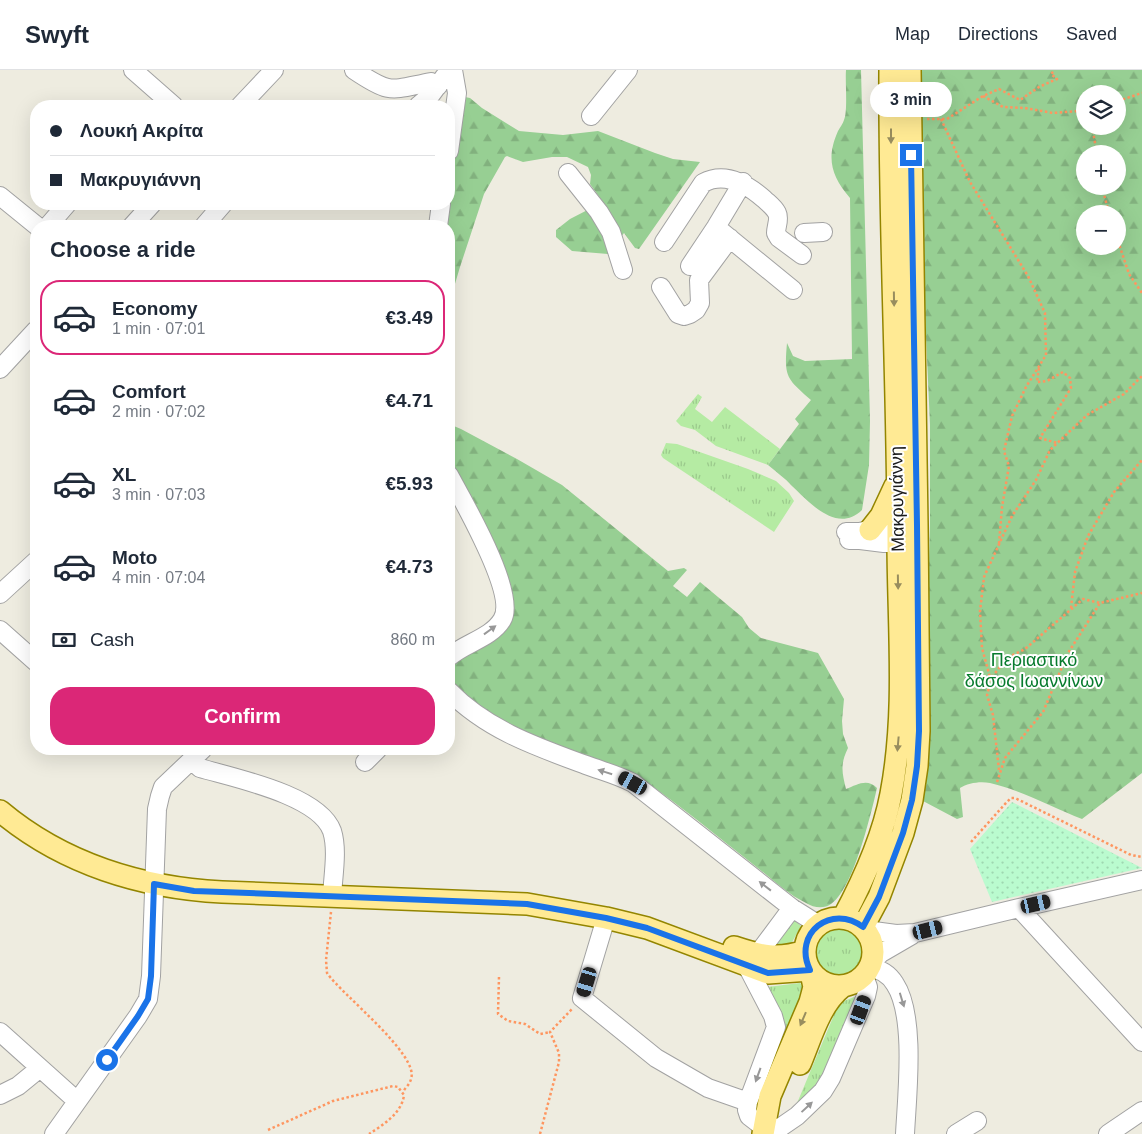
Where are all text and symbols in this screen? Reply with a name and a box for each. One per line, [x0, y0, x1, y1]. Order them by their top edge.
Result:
text: Swyft [25, 21, 89, 48]
text: Map [895, 24, 930, 44]
text: Directions [958, 24, 1038, 44]
text: Saved [1066, 24, 1117, 44]
callout: 3 min [870, 82, 952, 118]
map controls [1076, 85, 1126, 255]
button: layers [1076, 85, 1126, 135]
text: 3 min [890, 91, 932, 108]
text: Λουκή Ακρίτα [80, 120, 203, 141]
one-way arrow [887, 128, 895, 144]
route end [900, 144, 922, 166]
button: + [1076, 145, 1126, 195]
text: Μακρυγιάννη [80, 169, 201, 190]
button: − [1076, 205, 1126, 255]
text: Choose a ride [50, 237, 195, 262]
one-way arrow [890, 291, 898, 307]
icon: car [52, 295, 97, 340]
text: Economy [112, 298, 198, 319]
text: €3.49 [385, 307, 433, 328]
text: 1 min · 07:01 [112, 320, 205, 337]
icon: car [52, 378, 97, 423]
text: Comfort [112, 381, 186, 402]
text: €4.71 [385, 390, 433, 411]
text: 2 min · 07:02 [112, 403, 205, 420]
street label: Μακρυγιάννη [886, 446, 908, 552]
icon: car [52, 461, 97, 506]
text: XL [112, 464, 136, 485]
text: €5.93 [385, 473, 433, 494]
text: 3 min · 07:03 [112, 486, 205, 503]
icon: car [52, 544, 97, 589]
text: Moto [112, 547, 157, 568]
text: €4.73 [385, 556, 433, 577]
text: 4 min · 07:04 [112, 569, 205, 586]
one-way arrow [895, 574, 903, 590]
one-way arrow [483, 625, 496, 636]
icon: cash [50, 626, 78, 654]
text: Cash [90, 629, 134, 650]
text: 860 m [391, 631, 435, 648]
park label: Περιαστικό δάσος Ιωαννίνων [965, 650, 1103, 691]
button: Confirm [50, 687, 435, 745]
one-way arrow [894, 737, 902, 753]
one-way arrow [598, 767, 613, 775]
car [616, 769, 649, 797]
one-way arrow [759, 881, 772, 892]
car [1019, 893, 1052, 915]
car [911, 919, 944, 941]
car [575, 965, 598, 999]
car [848, 993, 873, 1027]
one-way arrow [898, 993, 906, 1008]
one-way arrow [799, 1012, 807, 1027]
route start [96, 1049, 118, 1071]
one-way arrow [754, 1068, 762, 1083]
one-way arrow [800, 1101, 812, 1113]

